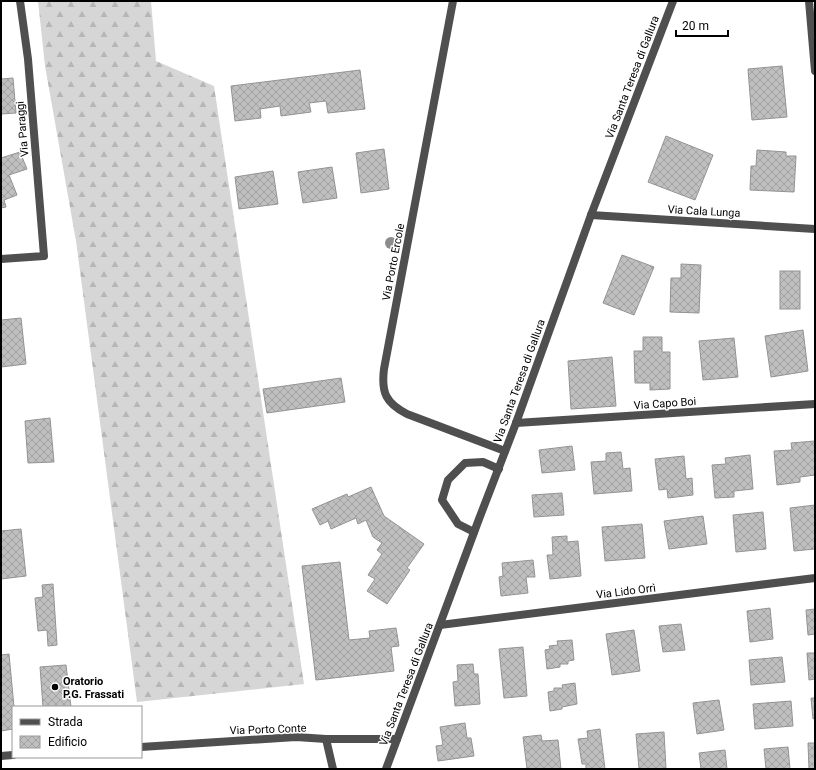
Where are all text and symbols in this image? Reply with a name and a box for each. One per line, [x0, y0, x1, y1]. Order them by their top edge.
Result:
scale bar [676, 12, 728, 38]
street label: Via Santa Teresa di Gallura [603, 14, 662, 141]
text: 20 m [682, 19, 709, 33]
street label: Via Paraggi [14, 101, 31, 157]
street label: Via Cala Lunga [667, 203, 741, 220]
street label: Via Porto Ercole [380, 222, 407, 302]
street label: Via Santa Teresa di Gallura [491, 317, 548, 445]
street label: Via Capo Boi [633, 395, 697, 412]
street label: Via Lido Orrì [596, 581, 657, 602]
street label: Via Santa Teresa di Gallura [377, 621, 436, 748]
place label: Oratorio P.G. Frassati [63, 675, 124, 701]
marker: Oratorio P.G. Frassati [50, 682, 60, 692]
legend [12, 706, 142, 758]
text: Strada [48, 715, 83, 729]
street label: Via Porto Conte [229, 722, 307, 737]
text: Edificio [48, 735, 87, 749]

